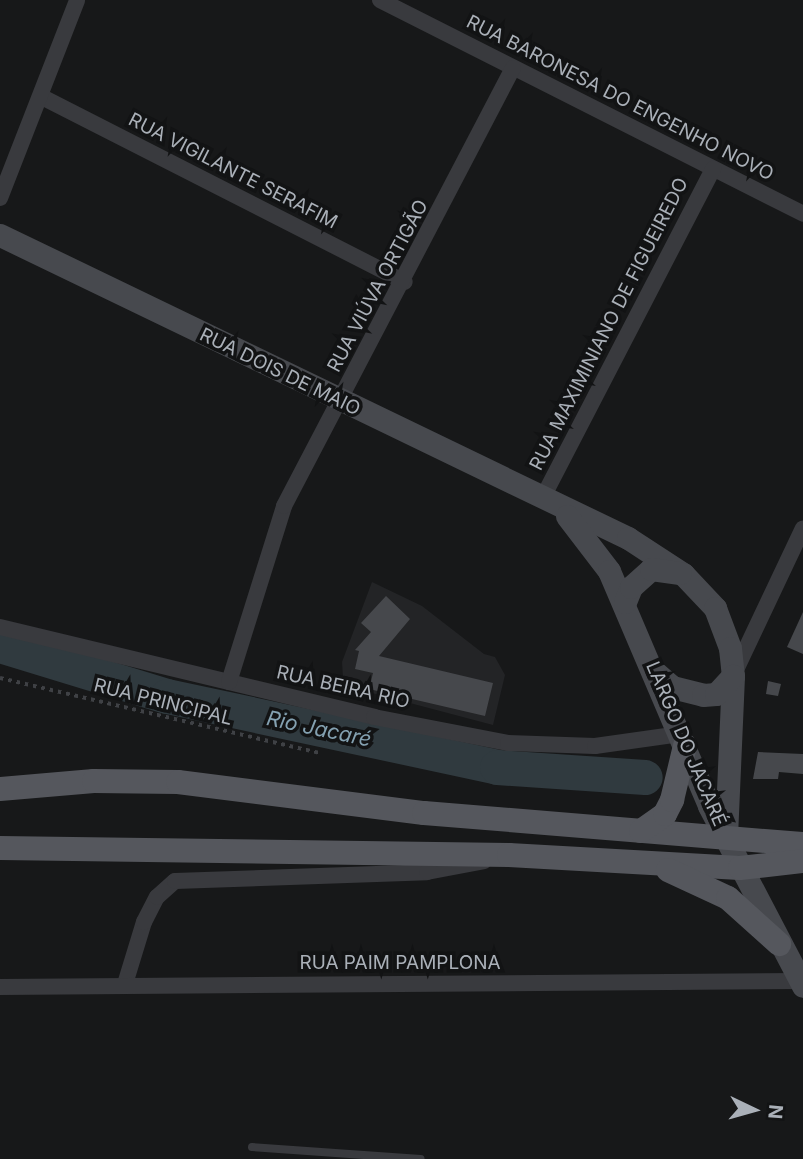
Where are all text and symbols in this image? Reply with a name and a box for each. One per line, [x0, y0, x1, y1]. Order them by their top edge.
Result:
street label: RUA BARONESA DO ENGENHO NOVO [463, 10, 777, 186]
street label: RUA VIGILANTE SERAFIM [125, 108, 341, 234]
street label: RUA MAXIMINIANO DE FIGUEIREDO [525, 174, 693, 474]
street label: RUA VIÚVA ORTIGÃO [323, 196, 433, 376]
street label: RUA DOIS DE MAIO [196, 323, 364, 421]
street label: LARGO DO JACARÉ [641, 658, 731, 830]
street label: RUA BEIRA RIO [274, 661, 412, 713]
street label: RUA PRINCIPAL [91, 674, 235, 730]
water label: Rio Jacaré [264, 706, 374, 752]
street label: RUA PAIM PAMPLONA [299, 952, 501, 974]
north arrow [719, 1075, 789, 1145]
text: N [763, 1104, 788, 1120]

